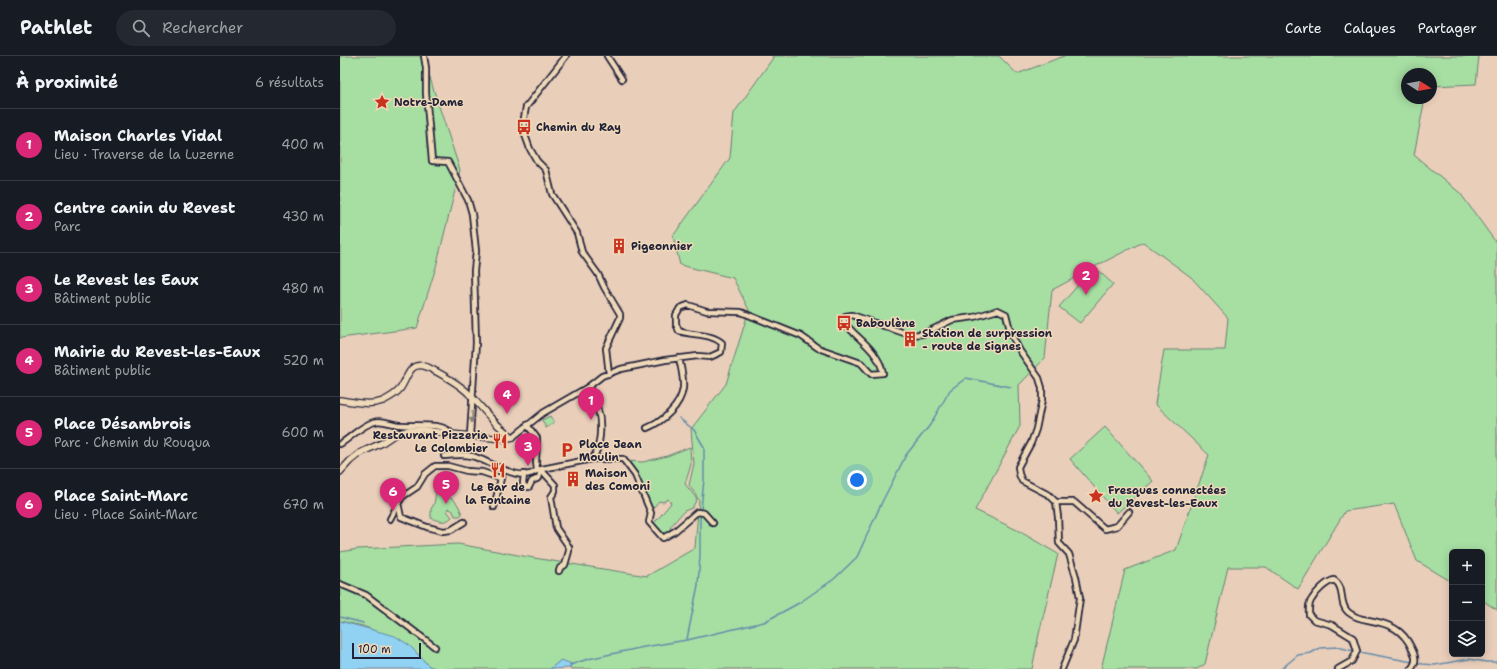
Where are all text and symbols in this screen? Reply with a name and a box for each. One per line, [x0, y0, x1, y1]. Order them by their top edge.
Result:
search box [116, 10, 396, 46]
text: Pathlet [20, 15, 92, 40]
icon: search [130, 17, 152, 39]
text: Rechercher [162, 18, 243, 38]
text: Carte [1285, 19, 1322, 37]
text: Calques [1344, 19, 1396, 37]
text: Partager [1418, 19, 1477, 37]
north arrow [1401, 68, 1437, 104]
text: À proximité [16, 71, 118, 93]
text: 6 résultats [255, 74, 324, 91]
place icon: Notre-Dame [373, 93, 391, 111]
place label: Notre-Dame [394, 95, 464, 110]
bus stop icon: Chemin du Ray [515, 118, 533, 136]
place label: Chemin du Ray [536, 120, 621, 135]
text: Maison Charles Vidal [54, 126, 222, 146]
text: 1 [26, 136, 32, 153]
text: 400 m [281, 136, 324, 153]
text: Lieu · Traverse de la Luzerne [54, 146, 234, 163]
text: Centre canin du Revest [54, 198, 235, 218]
text: 2 [24, 208, 34, 225]
text: 430 m [282, 208, 324, 225]
text: Parc [54, 218, 81, 235]
building icon: Pigeonnier [610, 237, 628, 255]
place label: Pigeonnier [631, 239, 692, 254]
pin: 2 [1073, 262, 1099, 295]
text: Le Revest les Eaux [54, 270, 199, 290]
text: 3 [24, 280, 34, 297]
text: 480 m [282, 280, 324, 297]
text: Bâtiment public [54, 290, 151, 307]
bus stop icon: Baboulène [835, 314, 853, 332]
place label: Baboulène [856, 316, 916, 331]
place label: Station de surpression - route de Signes [922, 326, 1053, 354]
building icon: Station de surpression - route de Signes [901, 330, 919, 348]
text: Mairie du Revest-les-Eaux [54, 342, 260, 362]
text: 4 [24, 352, 34, 369]
text: 520 m [283, 352, 324, 369]
text: Bâtiment public [54, 362, 151, 379]
pin: 4 [494, 381, 520, 414]
pin: 1 [578, 387, 604, 420]
one-way arrow [468, 411, 475, 424]
text: Place Désambrois [54, 414, 191, 434]
text: 5 [25, 424, 33, 441]
text: 600 m [281, 424, 324, 441]
place label: Restaurant Pizzeria Le Colombier [373, 428, 488, 456]
restaurant icon: Restaurant Pizzeria Le Colombier [491, 432, 509, 450]
pin: 3 [515, 433, 541, 466]
text: Parc · Chemin du Rouqua [54, 434, 210, 451]
place label: Place Jean Moulin [579, 437, 642, 465]
parking icon: Place Jean Moulin [558, 441, 576, 459]
restaurant icon: Le Bar de la Fontaine [489, 461, 507, 479]
place label: Maison des Comoni [585, 466, 650, 494]
building icon: Maison des Comoni [564, 470, 582, 488]
your location [847, 470, 867, 490]
pin: 5 [433, 471, 459, 504]
pin: 6 [380, 478, 406, 511]
place label: Le Bar de la Fontaine [465, 480, 531, 508]
place label: Fresques connectées du Revest-les-Eaux [1108, 483, 1226, 511]
text: Place Saint-Marc [54, 486, 188, 506]
place icon: Fresques connectées du Revest-les-Eaux [1087, 487, 1105, 505]
text: 6 [24, 496, 34, 513]
text: 670 m [283, 496, 324, 513]
text: Lieu · Place Saint-Marc [54, 506, 198, 523]
map controls [1449, 549, 1485, 657]
button: + [1449, 549, 1485, 585]
button: − [1449, 585, 1485, 621]
button: layers [1449, 621, 1485, 657]
scale bar [352, 641, 421, 660]
text: 100 m [358, 642, 391, 657]

